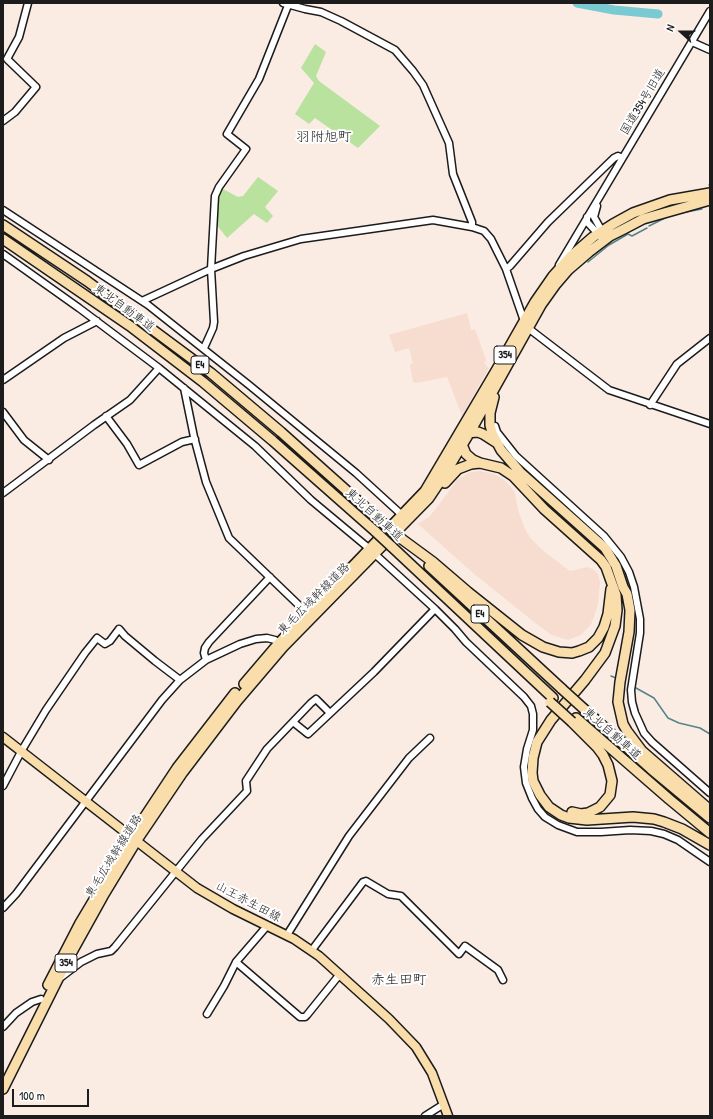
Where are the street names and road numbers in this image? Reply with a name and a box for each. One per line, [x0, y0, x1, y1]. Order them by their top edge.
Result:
street label: 国道354号旧道 [618, 66, 668, 138]
street label: 東北自動車道 [91, 281, 157, 335]
road number: 354 [494, 346, 516, 364]
road number: E4 [191, 356, 209, 374]
street label: 東北自動車道 [342, 486, 406, 544]
street label: 東毛広域幹線道路 [275, 560, 353, 638]
road number: E4 [471, 605, 489, 623]
street label: 東北自動車道 [580, 705, 644, 763]
street label: 東毛広域幹線道路 [82, 811, 146, 901]
street label: 山王赤生田線 [213, 879, 283, 925]
road number: 354 [55, 954, 77, 972]

